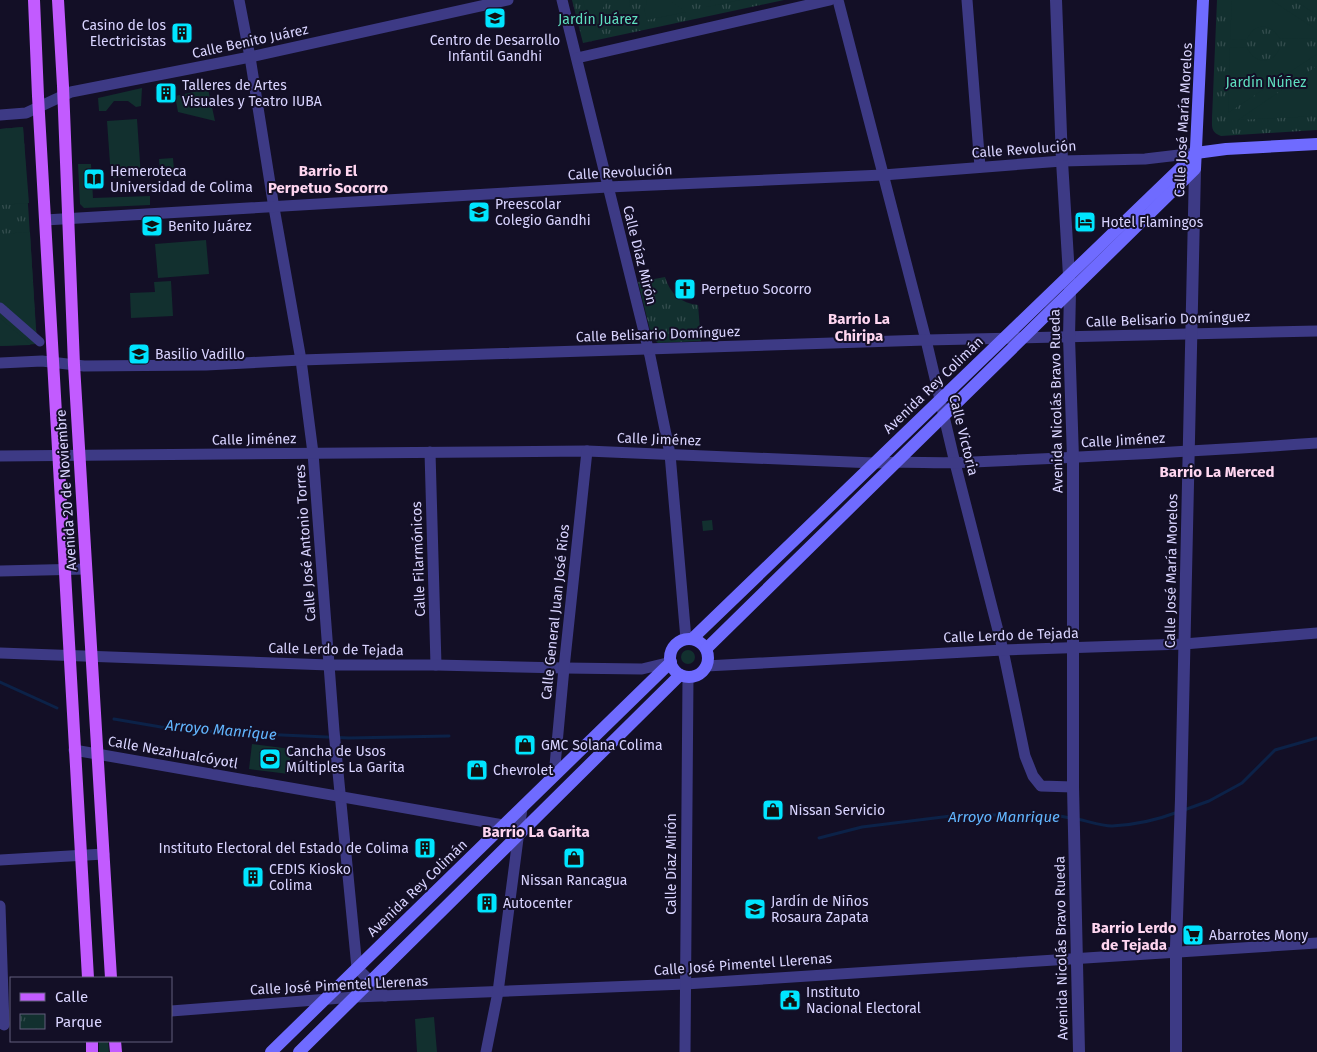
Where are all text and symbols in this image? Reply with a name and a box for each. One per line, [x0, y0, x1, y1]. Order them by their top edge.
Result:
school or university icon: Centro de Desarrollo Infantil Gandhi [483, 6, 507, 30]
park label: Jardín Juárez [558, 11, 638, 28]
place label: Casino de los Electricistas [82, 17, 166, 50]
building icon: Casino de los Electricistas [170, 21, 194, 45]
street label: Calle Benito Juárez [190, 21, 310, 62]
place label: Centro de Desarrollo Infantil Gandhi [430, 32, 560, 65]
street label: Calle José María Morelos [1171, 42, 1196, 198]
park label: Jardín Núñez [1226, 74, 1306, 91]
place label: Talleres de Artes Visuales y Teatro IUBA [182, 77, 322, 110]
building icon: Talleres de Artes Visuales y Teatro IUBA [154, 81, 178, 105]
street label: Calle Revolución [971, 137, 1077, 162]
street label: Calle Revolución [567, 161, 673, 184]
district label: Barrio El Perpetuo Socorro [268, 162, 388, 197]
place label: Hemeroteca Universidad de Colima [110, 163, 253, 196]
library icon: Hemeroteca Universidad de Colima [82, 167, 106, 191]
place label: Preescolar Colegio Gandhi [495, 196, 591, 229]
school or university icon: Preescolar Colegio Gandhi [467, 200, 491, 224]
street label: Calle Díaz Mirón [619, 204, 660, 306]
hotel icon: Hotel Flamingos [1073, 210, 1097, 234]
school or university icon: Benito Juárez [140, 214, 164, 238]
place label: Hotel Flamingos [1101, 214, 1204, 231]
place label: Benito Juárez [168, 218, 252, 235]
church icon: Perpetuo Socorro [673, 277, 697, 301]
place label: Perpetuo Socorro [701, 281, 812, 298]
street label: Calle Belisario Domínguez [1086, 308, 1250, 331]
street label: Avenida Nicolás Bravo Rueda [1046, 309, 1067, 493]
district label: Barrio La Chiripa [828, 310, 890, 345]
street label: Calle Belisario Domínguez [576, 323, 740, 346]
street label: Avenida Rey Colimán [880, 333, 987, 437]
school or university icon: Basilio Vadillo [127, 342, 151, 366]
place label: Basilio Vadillo [155, 346, 245, 363]
street label: Calle Victoria [945, 393, 982, 477]
street label: Avenida 20 de Noviembre [52, 409, 81, 571]
street label: Calle Jiménez [212, 430, 296, 449]
street label: Calle Jiménez [617, 430, 701, 449]
street label: Calle Jiménez [1080, 430, 1166, 451]
street label: Calle José Antonio Torres [291, 463, 319, 622]
district label: Barrio La Merced [1159, 463, 1275, 481]
street label: Calle José María Morelos [1162, 493, 1181, 648]
street label: Calle Filarmónicos [408, 501, 429, 617]
street label: Calle General Juan José Ríos [538, 523, 573, 701]
street label: Calle Lerdo de Tejada [943, 625, 1079, 646]
street label: Calle Lerdo de Tejada [268, 640, 404, 659]
water label: Arroyo Manrique [164, 716, 278, 744]
street label: Calle Nezahualcóyotl [107, 733, 239, 772]
shop icon: GMC Solana Colima [513, 733, 537, 757]
place label: GMC Solana Colima [541, 737, 663, 754]
place label: Cancha de Usos Múltiples La Garita [286, 743, 405, 776]
sports icon: Cancha de Usos Múltiples La Garita [258, 747, 282, 771]
shop icon: Chevrolet [465, 758, 489, 782]
place label: Chevrolet [493, 762, 554, 779]
shop icon: Nissan Servicio [761, 798, 785, 822]
place label: Nissan Servicio [789, 802, 885, 819]
water label: Arroyo Manrique [947, 808, 1060, 826]
street label: Calle Díaz Mirón [663, 813, 680, 915]
district label: Barrio La Garita [482, 823, 590, 841]
street label: Avenida Rey Colimán [364, 836, 471, 940]
building icon: Instituto Electoral del Estado de Colima [413, 836, 437, 860]
place label: Instituto Electoral del Estado de Colima [159, 840, 409, 857]
shop icon: Nissan Rancagua [562, 846, 586, 870]
street label: Avenida Nicolás Bravo Rueda [1051, 856, 1072, 1040]
place label: CEDIS Kiosko Colima [269, 861, 351, 894]
building icon: CEDIS Kiosko Colima [241, 865, 265, 889]
place label: Nissan Rancagua [521, 872, 627, 889]
building icon: Autocenter [475, 891, 499, 915]
place label: Jardín de Niños Rosaura Zapata [771, 893, 869, 926]
place label: Autocenter [503, 895, 573, 912]
school or university icon: Jardín de Niños Rosaura Zapata [743, 897, 767, 921]
district label: Barrio Lerdo de Tejada [1092, 919, 1177, 954]
supermarket icon: Abarrotes Mony [1181, 923, 1205, 947]
place label: Abarrotes Mony [1209, 927, 1308, 944]
street label: Calle José Pimentel Llerenas [653, 950, 833, 979]
street label: Calle José Pimentel Llerenas [249, 972, 429, 999]
legend [10, 977, 172, 1042]
place label: Instituto Nacional Electoral [806, 984, 921, 1017]
text: Calle [55, 988, 88, 1006]
public building icon: Instituto Nacional Electoral [778, 988, 802, 1012]
text: Parque [55, 1013, 102, 1031]

